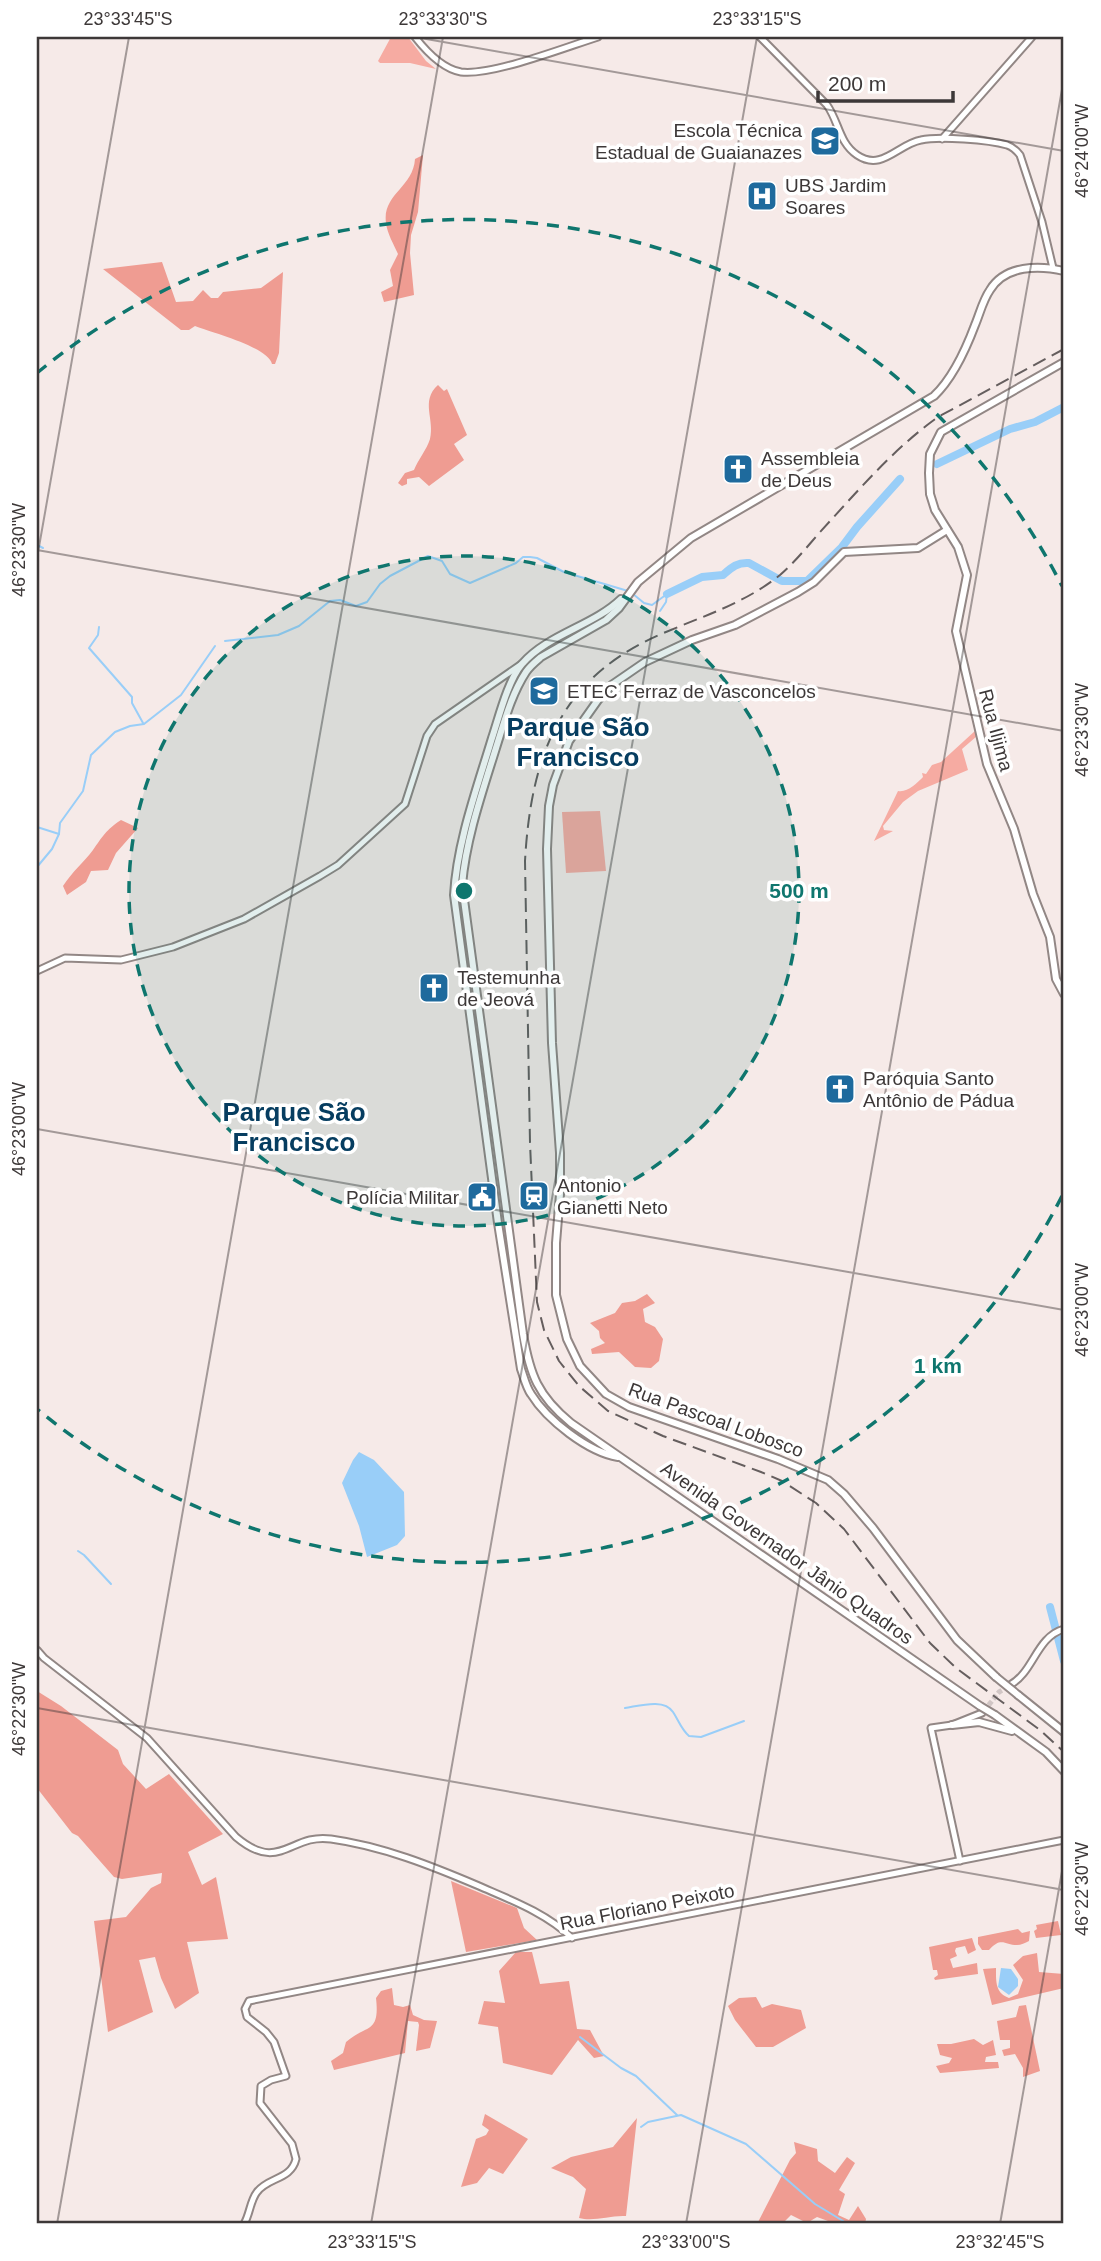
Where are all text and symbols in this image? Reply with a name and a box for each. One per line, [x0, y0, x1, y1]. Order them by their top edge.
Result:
text: 23°33'45"S [83, 9, 173, 29]
text: 23°33'30"S [398, 9, 488, 29]
text: 23°33'15"S [712, 9, 802, 29]
scale bar [818, 60, 952, 104]
text: 200 m [828, 72, 886, 95]
text: 46°24'00"W [1072, 104, 1092, 198]
place label: Escola Técnica Estadual de Guaianazes [595, 120, 802, 163]
school or university icon: Escola Técnica Estadual de Guaianazes [808, 124, 842, 158]
place label: UBS Jardim Soares [785, 175, 886, 218]
hospital icon: UBS Jardim Soares [745, 179, 779, 213]
place label: Assembleia de Deus [761, 448, 860, 491]
church icon: Assembleia de Deus [721, 452, 755, 486]
text: 46°23'30"W [9, 503, 29, 597]
school or university icon: ETEC Ferraz de Vasconcelos [527, 674, 561, 708]
place label: ETEC Ferraz de Vasconcelos [567, 681, 816, 702]
text: 46°23'30"W [1072, 683, 1092, 777]
street label: Rua Iljima [975, 686, 1017, 774]
district label: Parque São Francisco [506, 712, 650, 772]
centre of rings [452, 879, 476, 903]
text: 500 m [769, 879, 829, 902]
place label: Testemunha de Jeová [457, 967, 561, 1010]
church icon: Testemunha de Jeová [417, 971, 451, 1005]
place label: Paróquia Santo Antônio de Pádua [863, 1068, 1015, 1111]
church icon: Paróquia Santo Antônio de Pádua [823, 1072, 857, 1106]
text: 46°23'00"W [9, 1082, 29, 1176]
district label: Parque São Francisco [222, 1097, 366, 1157]
place label: Antonio Gianetti Neto [557, 1175, 668, 1218]
station icon: Antonio Gianetti Neto [517, 1179, 551, 1213]
public building icon: Polícia Militar [465, 1180, 499, 1214]
place label: Polícia Militar [346, 1187, 460, 1208]
text: 46°23'00"W [1072, 1263, 1092, 1357]
text: 1 km [914, 1354, 962, 1377]
street label: Rua Pascoal Lobosco [626, 1379, 806, 1461]
street label: Avenida Governador Jânio Quadros [657, 1458, 917, 1648]
text: 46°22'30"W [9, 1662, 29, 1756]
text: 46°22'30"W [1072, 1842, 1092, 1936]
street label: Rua Floriano Peixoto [558, 1880, 736, 1934]
text: 23°33'15"S [327, 2232, 417, 2252]
text: 23°33'00"S [641, 2232, 731, 2252]
text: 23°32'45"S [955, 2232, 1045, 2252]

